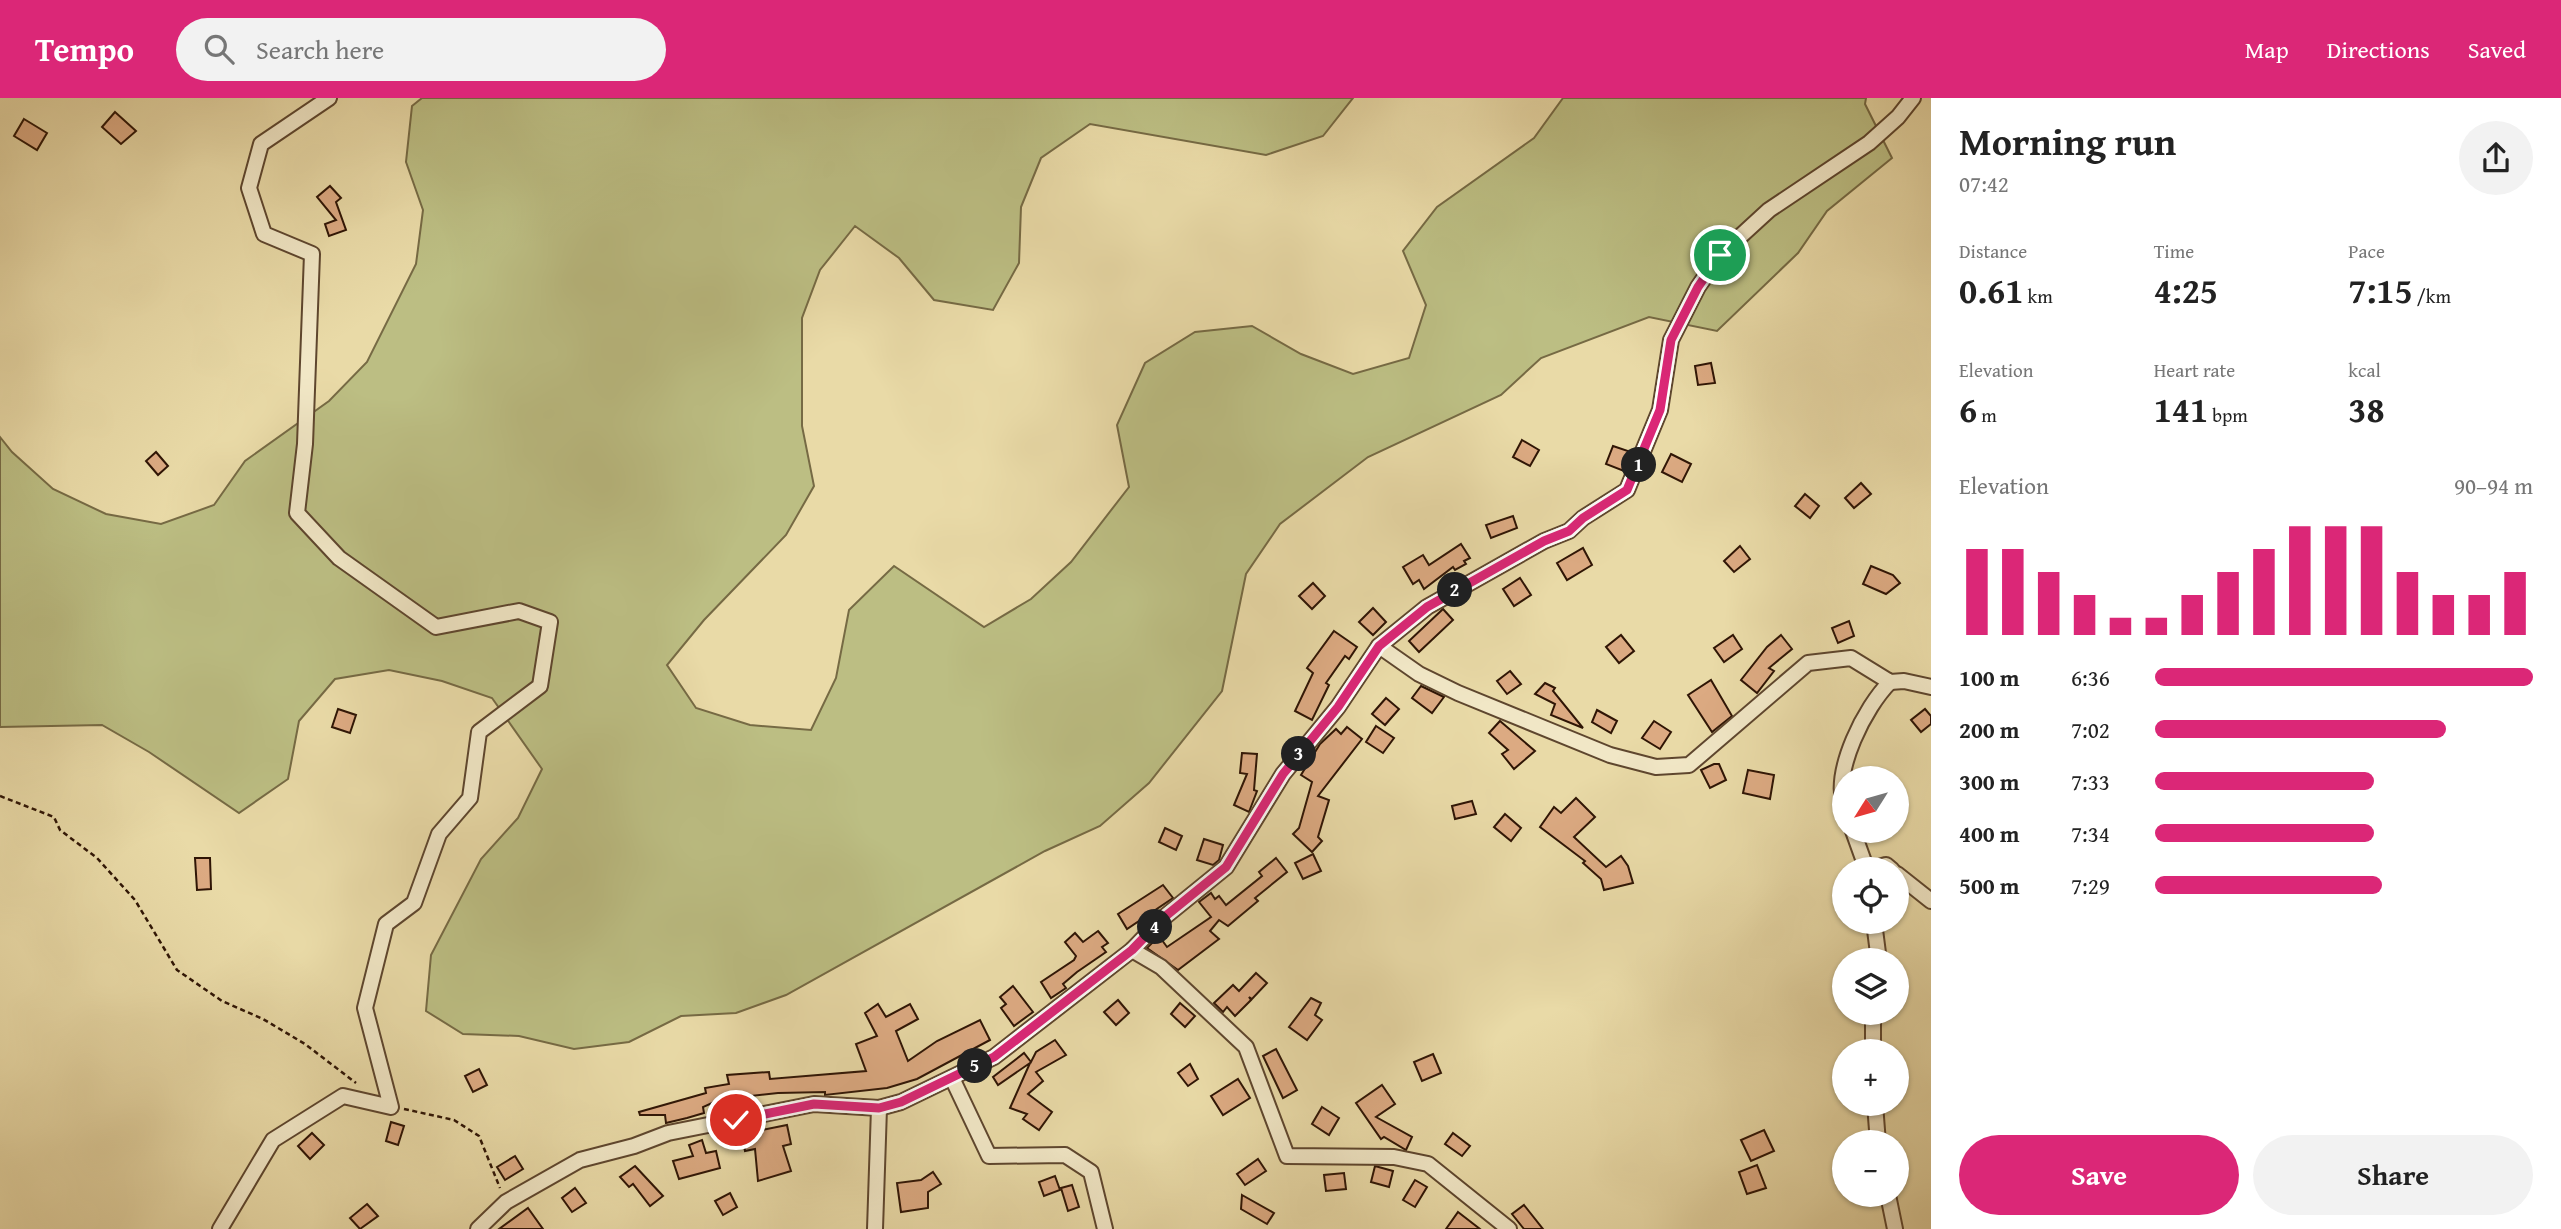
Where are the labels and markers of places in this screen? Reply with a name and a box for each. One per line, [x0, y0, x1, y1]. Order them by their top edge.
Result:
pin [1690, 225, 1750, 285]
pin: 1 [1622, 448, 1656, 482]
pin: 2 [1438, 573, 1472, 608]
pin: 3 [1282, 736, 1316, 772]
pin: 4 [1138, 910, 1172, 944]
pin: 5 [958, 1048, 992, 1084]
pin [706, 1090, 766, 1150]

